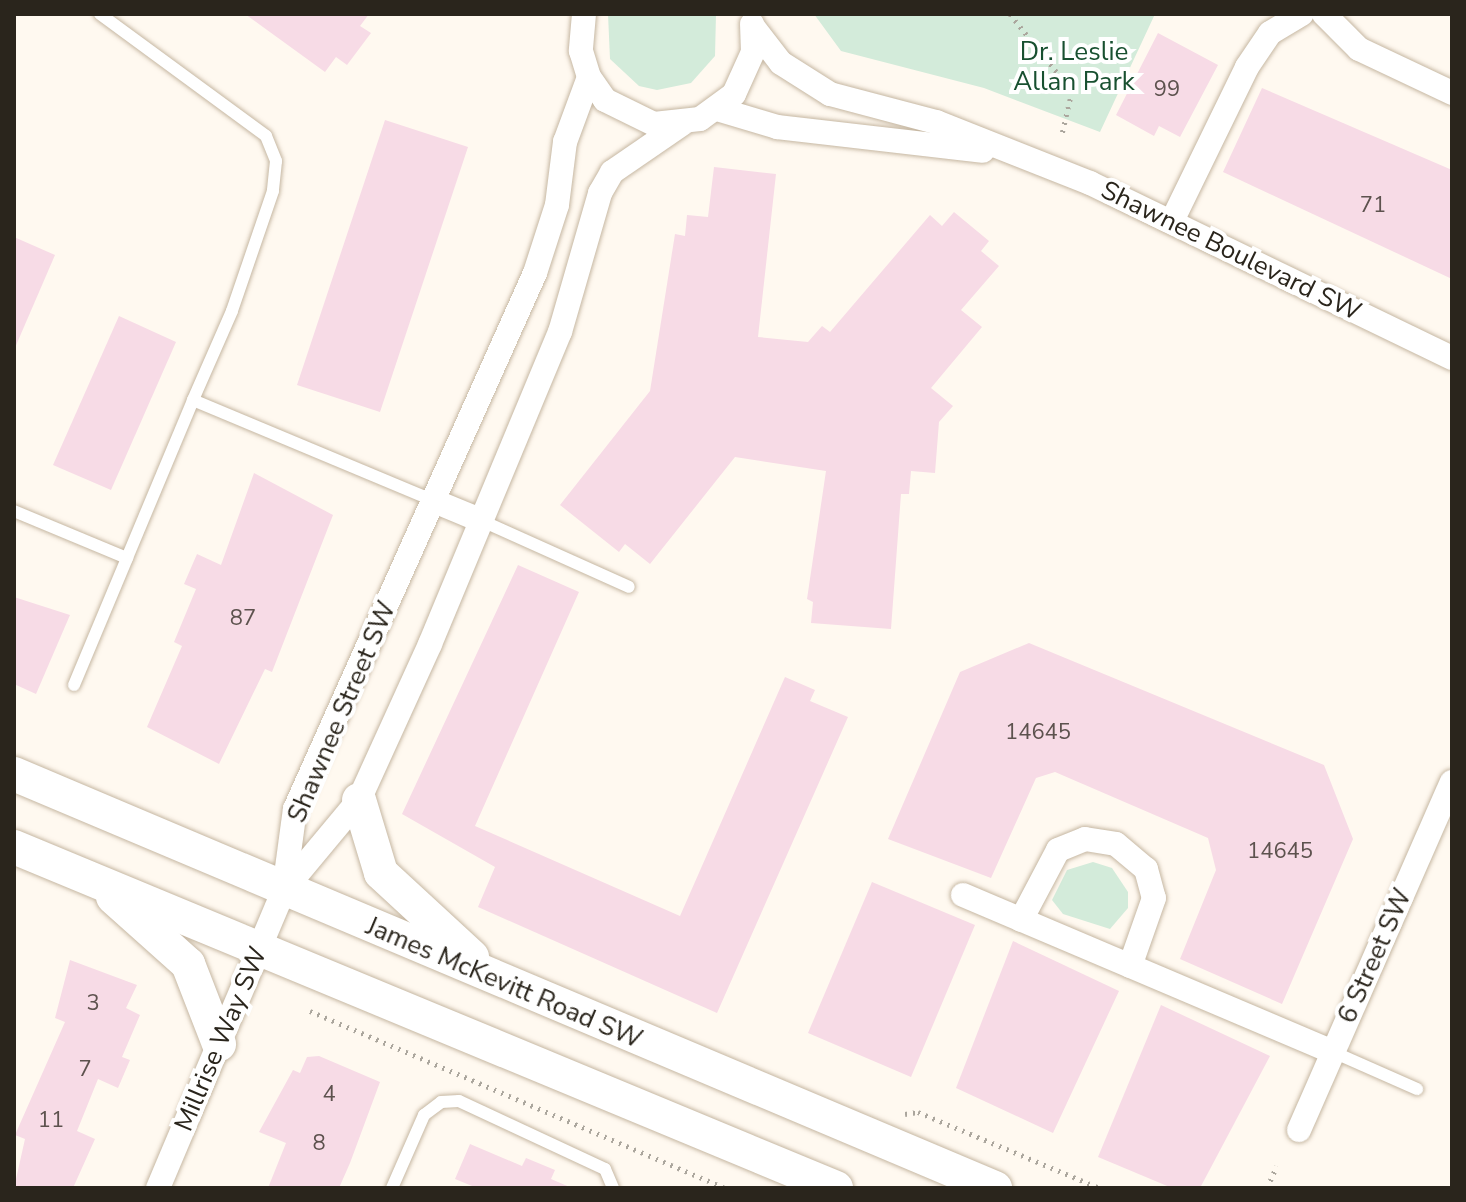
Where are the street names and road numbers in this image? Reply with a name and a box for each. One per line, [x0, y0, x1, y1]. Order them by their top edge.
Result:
street label: Shawnee Boulevard SW [1096, 174, 1366, 328]
street label: Shawnee Street SW [281, 597, 403, 827]
street label: 6 Street SW [1331, 884, 1419, 1028]
street label: James McKevitt Road SW [361, 911, 647, 1055]
street label: Millrise Way SW [168, 942, 274, 1136]

